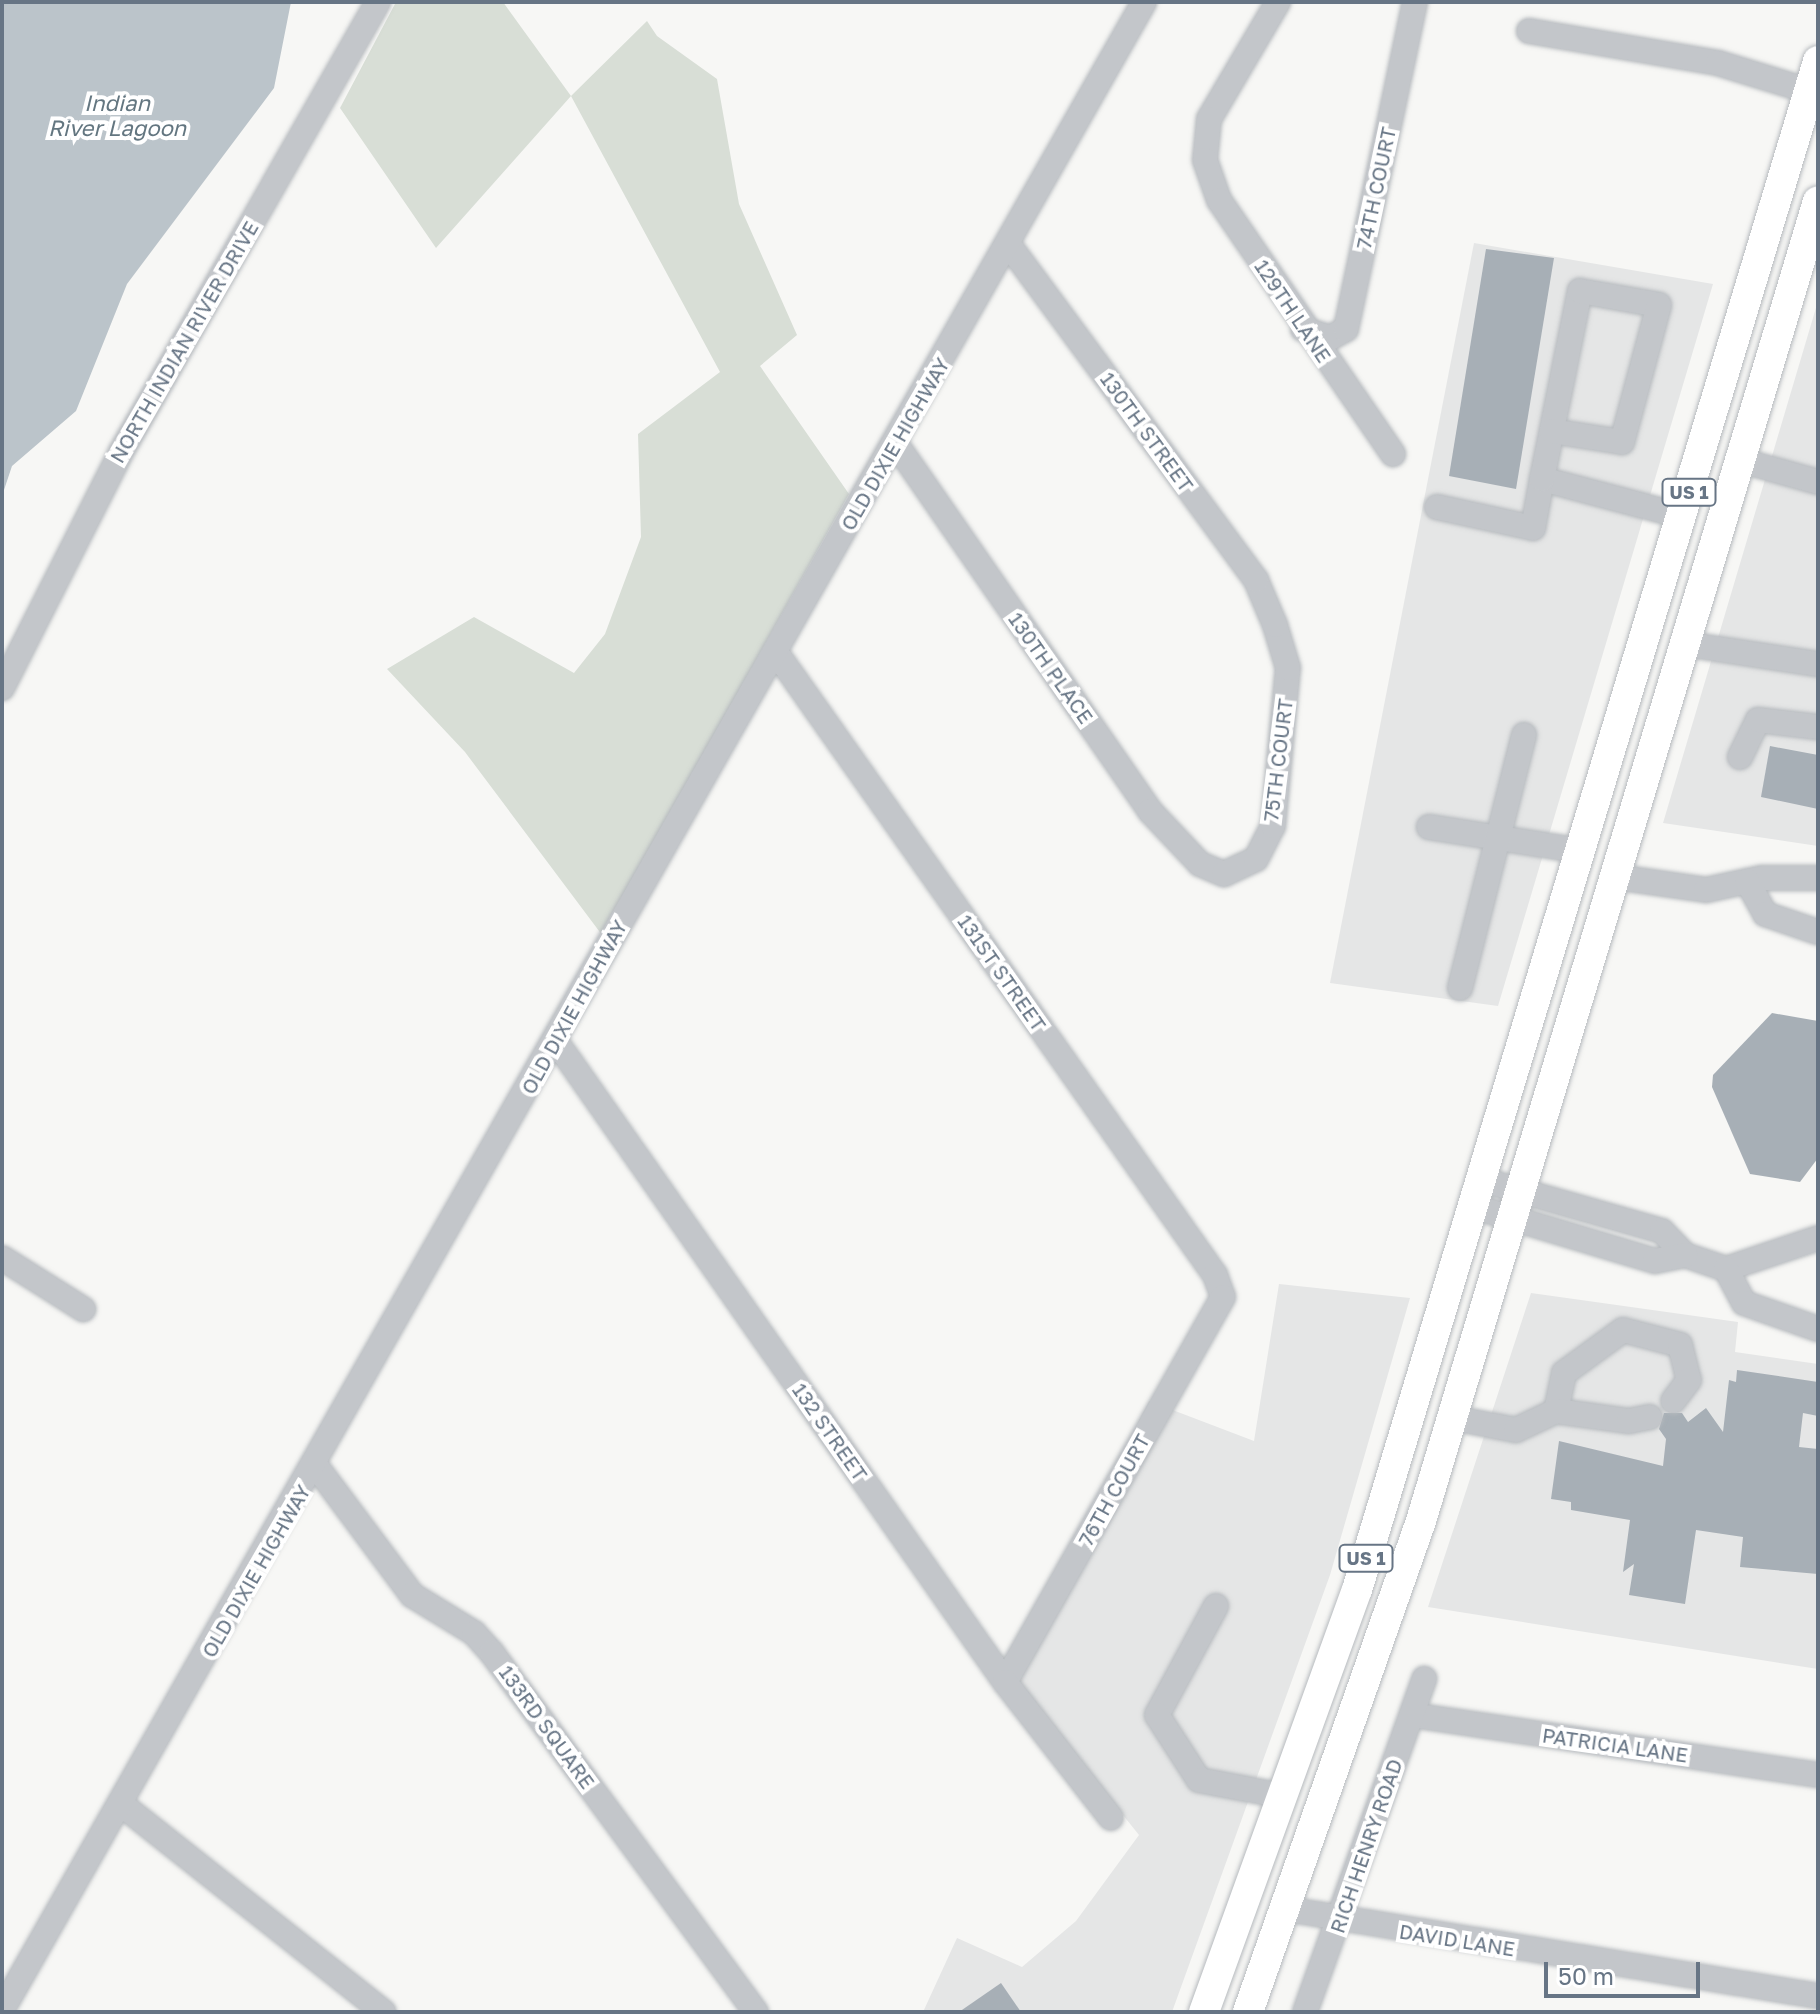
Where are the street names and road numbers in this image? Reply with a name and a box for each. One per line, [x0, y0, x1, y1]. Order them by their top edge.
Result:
street label: 74TH COURT [1351, 125, 1401, 251]
street label: NORTH INDIAN RIVER DRIVE [105, 217, 263, 467]
street label: 129TH LANE [1250, 255, 1336, 367]
street label: OLD DIXIE HIGHWAY [836, 354, 954, 534]
street label: 130TH STREET [1096, 368, 1198, 496]
road number: US 1 [1661, 478, 1717, 506]
street label: 130TH PLACE [1004, 608, 1098, 728]
street label: 75TH COURT [1259, 697, 1297, 823]
street label: 131ST STREET [953, 910, 1051, 1036]
street label: OLD DIXIE HIGHWAY [516, 916, 632, 1098]
street label: 132 STREET [788, 1379, 872, 1485]
street label: 76TH COURT [1073, 1430, 1155, 1550]
street label: OLD DIXIE HIGHWAY [197, 1481, 315, 1661]
road number: US 1 [1338, 1544, 1394, 1572]
street label: 133RD SQUARE [494, 1661, 600, 1793]
street label: PATRICIA LANE [1541, 1723, 1689, 1767]
street label: RICH HENRY ROAD [1325, 1756, 1407, 1936]
street label: DAVID LANE [1398, 1919, 1516, 1961]

